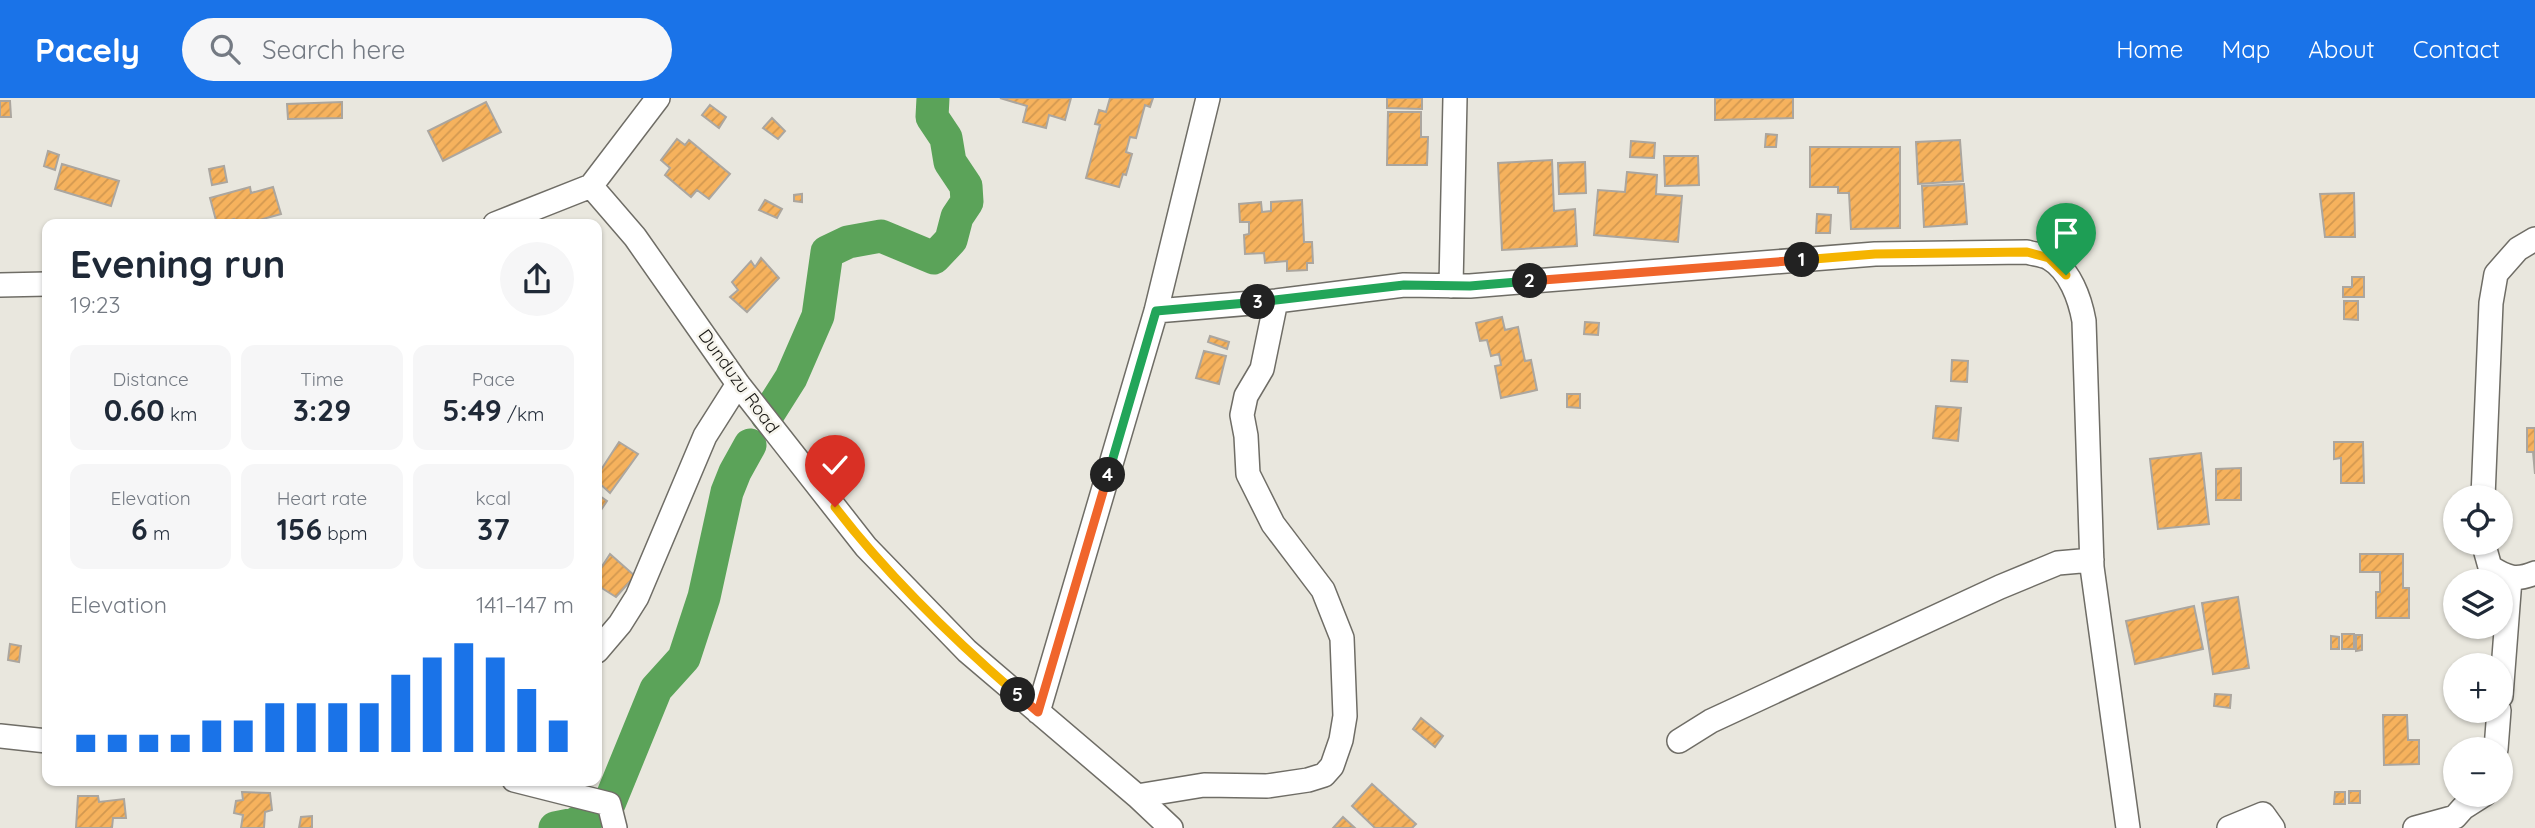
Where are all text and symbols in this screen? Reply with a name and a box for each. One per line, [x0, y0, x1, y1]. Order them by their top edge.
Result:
search box [182, 18, 672, 81]
text: Pacely [35, 29, 140, 70]
icon: search [206, 30, 244, 68]
text: Search here [262, 33, 405, 66]
text: Home [2116, 34, 2183, 64]
text: Map [2221, 34, 2270, 64]
text: About [2308, 34, 2375, 64]
text: Contact [2413, 34, 2500, 64]
pin [2036, 203, 2096, 275]
icon: arrive [2047, 214, 2085, 252]
text: Evening run [70, 240, 285, 288]
button: share [500, 242, 574, 316]
pin: 1 [1784, 242, 1820, 278]
text: 1 [1798, 247, 1805, 271]
pin: 2 [1512, 264, 1548, 298]
text: 2 [1524, 268, 1535, 292]
pin: 3 [1240, 284, 1276, 320]
text: 3 [1252, 289, 1263, 313]
text: 19:23 [70, 290, 120, 319]
street label: Dunduzu Road [693, 324, 785, 438]
text: Distance [113, 367, 189, 391]
text: Time [300, 367, 344, 391]
text: Pace [472, 367, 515, 391]
text: 0.60 [104, 391, 165, 429]
text: 3:29 [293, 391, 351, 429]
text: 5:49 [442, 391, 502, 429]
text: km [165, 402, 197, 426]
text: /km [502, 402, 544, 426]
pin [805, 435, 865, 507]
icon: check [816, 446, 854, 484]
pin: 4 [1090, 458, 1126, 492]
text: 4 [1102, 462, 1113, 486]
map controls [2443, 485, 2513, 807]
button: locate [2443, 485, 2513, 555]
text: Elevation [111, 486, 191, 510]
text: Heart rate [277, 486, 367, 510]
text: kcal [476, 486, 511, 510]
text: 6 [131, 510, 148, 548]
text: 156 [276, 510, 322, 548]
text: 37 [477, 510, 510, 548]
text: m [148, 521, 170, 545]
text: bpm [322, 521, 368, 545]
button: layers [2443, 569, 2513, 639]
text: Elevation [70, 590, 167, 619]
text: 141–147 m [476, 590, 574, 619]
button: + [2443, 653, 2513, 723]
pin: 5 [1000, 678, 1036, 712]
text: 5 [1012, 682, 1023, 706]
button: − [2443, 737, 2513, 807]

